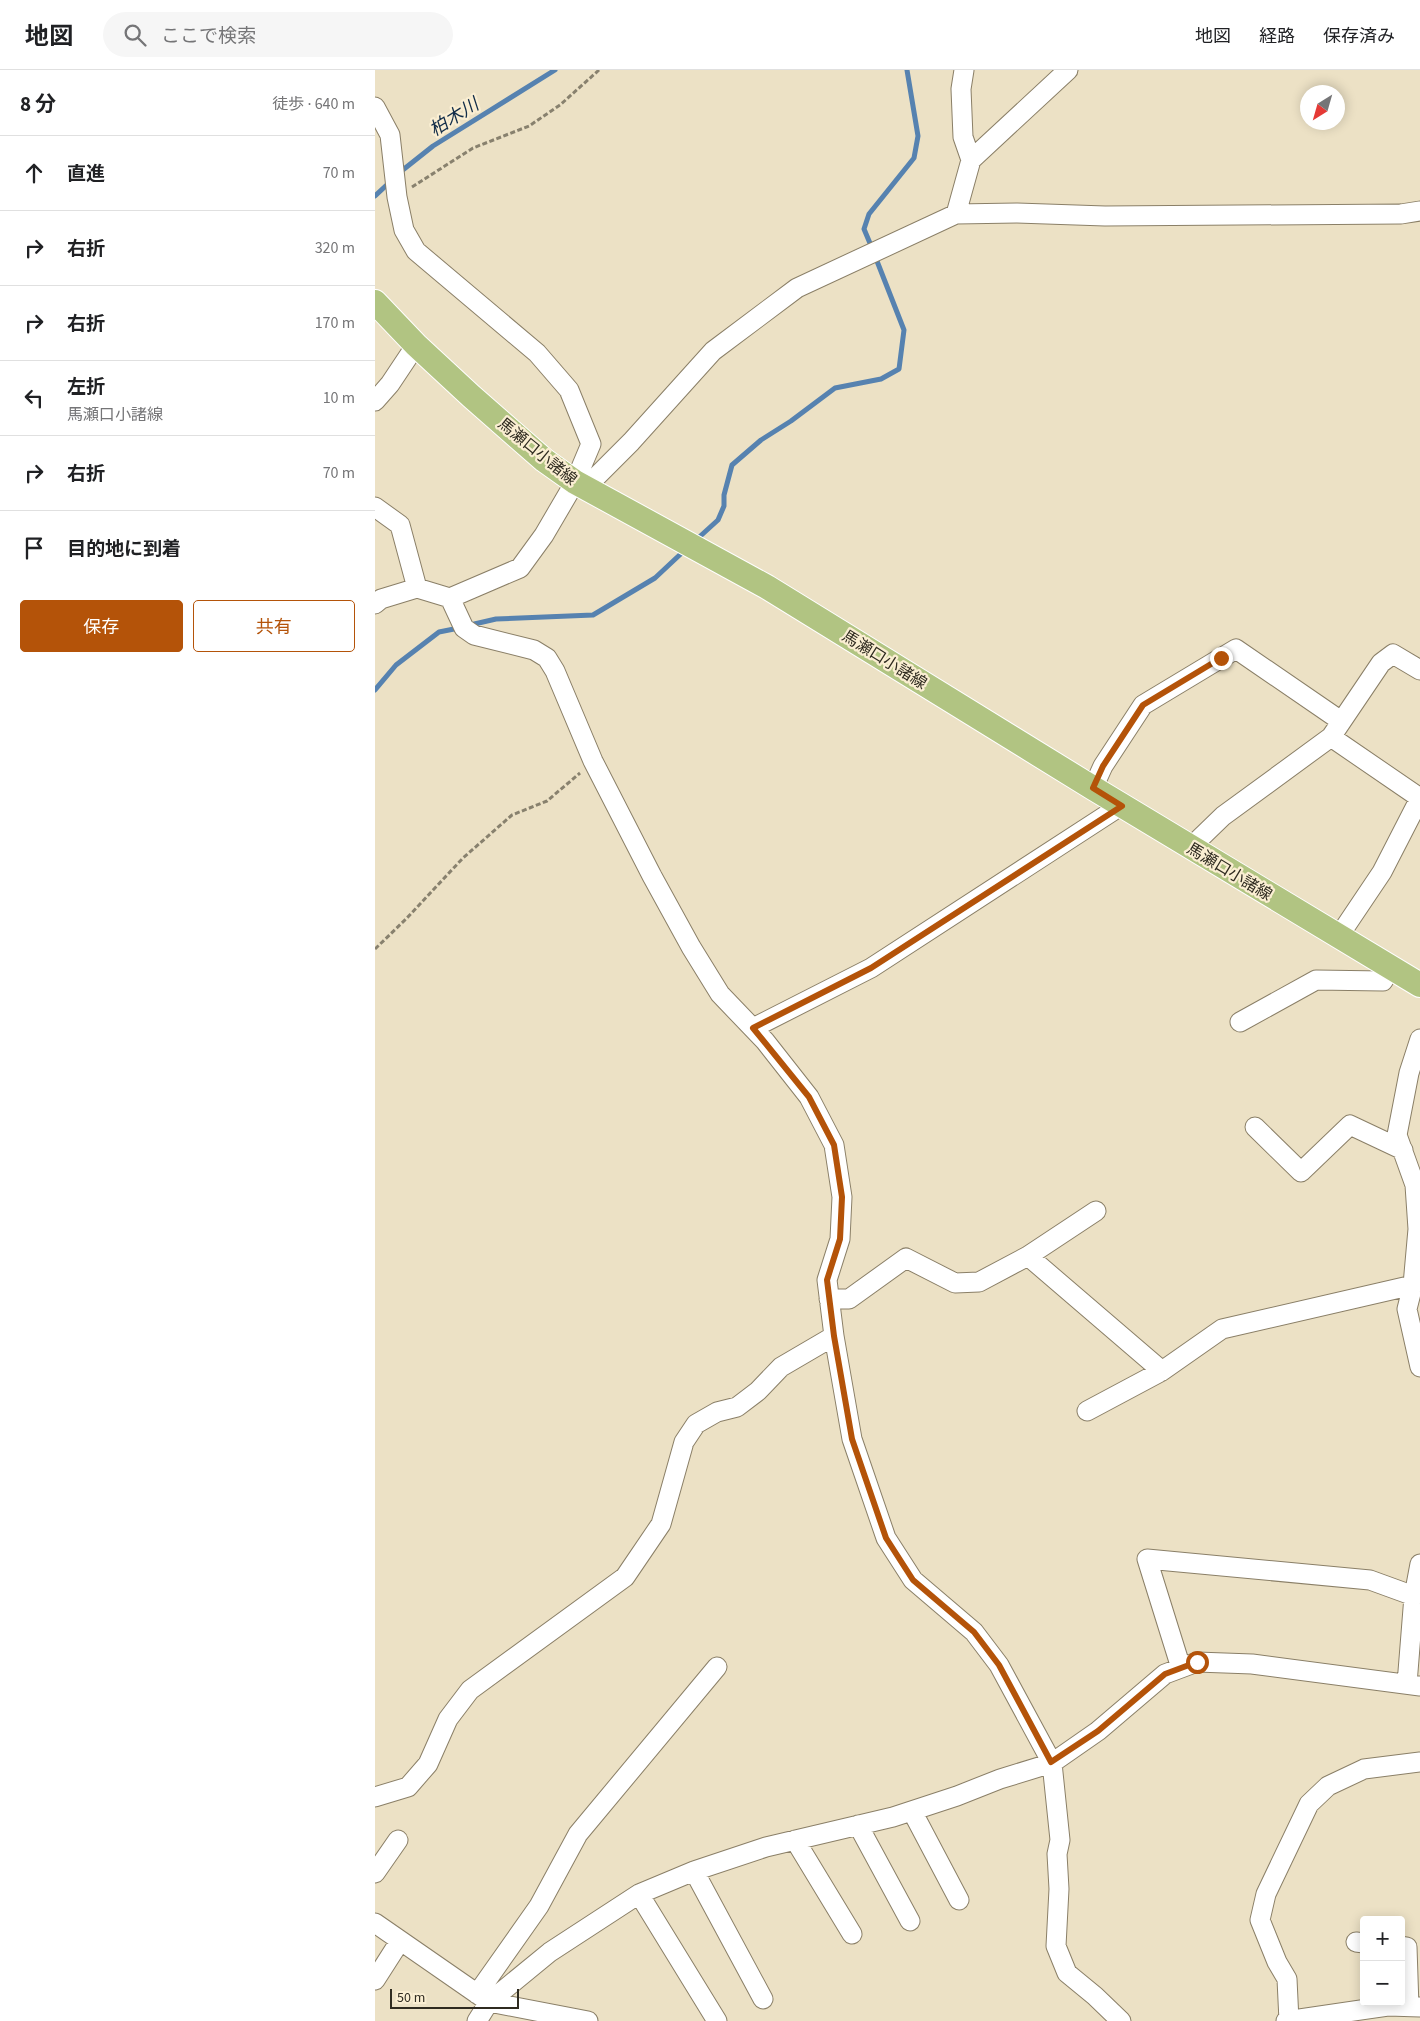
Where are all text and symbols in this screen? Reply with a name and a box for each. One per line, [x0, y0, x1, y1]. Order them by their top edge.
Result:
search box [103, 12, 453, 57]
text: 地図 [25, 19, 73, 54]
icon: search [121, 21, 149, 49]
text: ここで検索 [161, 23, 256, 50]
text: 地図 [1195, 24, 1231, 49]
text: 経路 [1259, 24, 1295, 49]
text: 保存済み [1323, 24, 1395, 49]
north arrow [1300, 85, 1345, 130]
text: 8 分 [20, 89, 56, 119]
water label: 柏木川 [425, 91, 485, 142]
text: 徒歩 · 640 m [272, 93, 355, 115]
icon: ahead [20, 159, 48, 187]
text: 直進 [67, 161, 105, 188]
text: 70 m [323, 162, 355, 184]
icon: right [20, 234, 48, 262]
text: 右折 [67, 236, 105, 263]
text: 320 m [315, 237, 355, 259]
icon: right [20, 309, 48, 337]
text: 右折 [67, 311, 105, 338]
text: 170 m [315, 312, 355, 334]
text: 左折 [67, 374, 105, 401]
icon: left [20, 384, 48, 412]
text: 10 m [323, 387, 355, 409]
text: 馬瀬口小諸線 [67, 404, 163, 426]
street label: 馬瀬口小諸線 [493, 413, 582, 491]
icon: right [20, 459, 48, 487]
text: 右折 [67, 461, 105, 488]
text: 70 m [323, 462, 355, 484]
icon: arrive [20, 534, 48, 562]
text: 目的地に到着 [67, 536, 181, 563]
button: 保存 [20, 600, 183, 652]
button: 共有 [193, 600, 355, 652]
street label: 馬瀬口小諸線 [838, 625, 931, 695]
route end [1210, 647, 1233, 670]
street label: 馬瀬口小諸線 [1183, 838, 1276, 906]
route start [1186, 1651, 1209, 1674]
map controls [1360, 1916, 1405, 2006]
button: + [1360, 1916, 1405, 1961]
button: − [1360, 1961, 1405, 2006]
scale bar [390, 1986, 519, 2009]
text: 50 m [397, 1988, 425, 2008]

